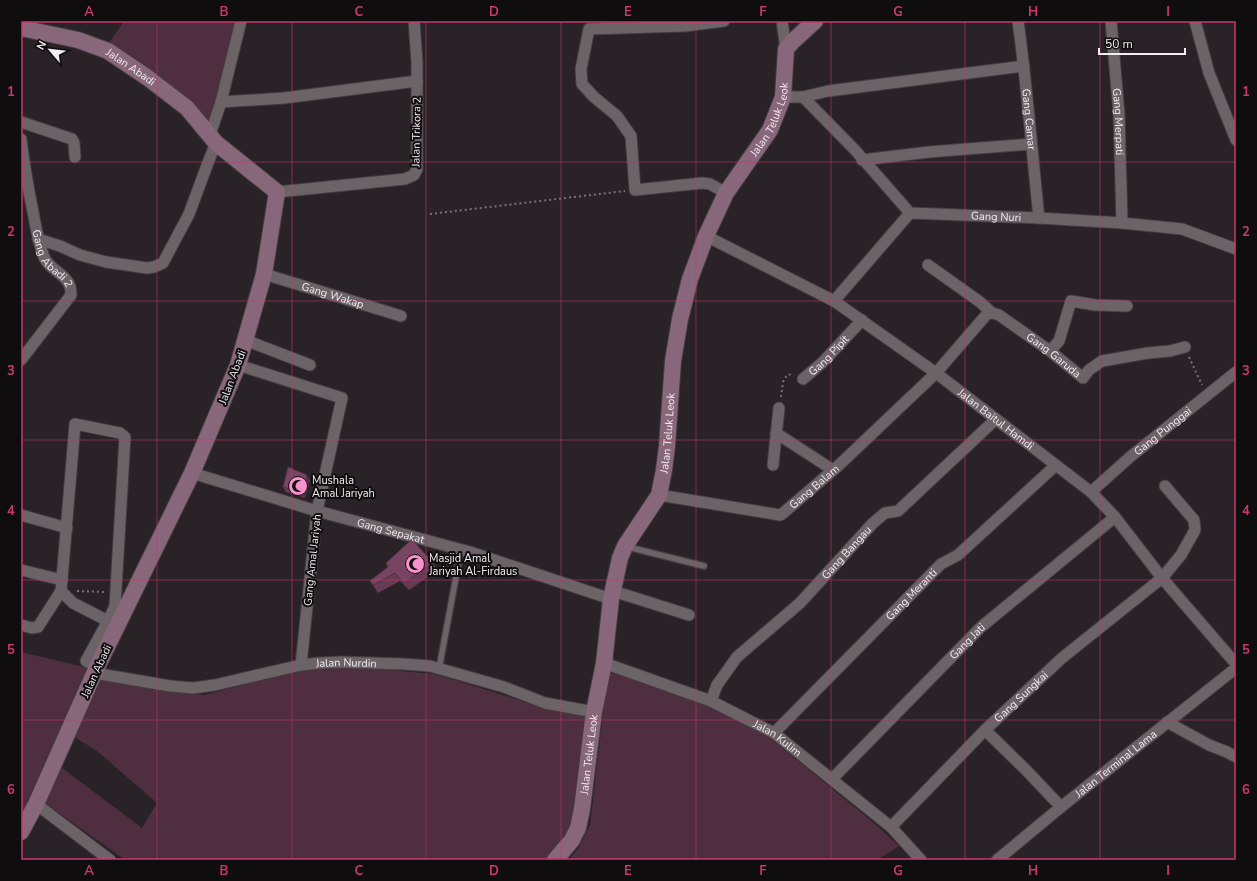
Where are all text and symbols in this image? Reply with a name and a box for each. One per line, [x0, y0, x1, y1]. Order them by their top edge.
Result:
text: A [84, 3, 94, 21]
text: B [220, 3, 229, 21]
text: C [355, 3, 364, 21]
text: D [489, 3, 499, 21]
text: E [624, 3, 632, 21]
text: F [759, 3, 767, 21]
text: G [893, 3, 903, 21]
text: H [1028, 3, 1038, 21]
text: I [1166, 3, 1170, 21]
north arrow [30, 30, 70, 70]
scale bar [1099, 30, 1185, 56]
text: 50 m [1105, 36, 1133, 52]
text: N [33, 38, 50, 53]
street label: Jalan Abadi [102, 44, 159, 89]
street label: Jalan Teluk Leok [746, 82, 792, 160]
text: 1 [7, 83, 15, 101]
text: 1 [1242, 83, 1250, 101]
street label: Gang Camar [1018, 88, 1039, 151]
street label: Gang Merpati [1109, 88, 1127, 156]
street label: Jalan Trikora 2 [408, 97, 425, 168]
street label: Gang Nuri [971, 208, 1021, 225]
text: 2 [7, 223, 15, 241]
text: 2 [1242, 223, 1250, 241]
street label: Gang Abadi 2 [29, 228, 76, 290]
street label: Gang Wakap [300, 279, 366, 312]
street label: Gang Garuda [1023, 330, 1084, 382]
street label: Gang Pipit [805, 332, 853, 379]
street label: Jalan Abadi [215, 348, 250, 407]
text: 3 [7, 362, 15, 380]
text: 3 [1242, 362, 1250, 380]
street label: Jalan Baitul Hamdi [954, 385, 1037, 453]
street label: Jalan Teluk Leok [656, 392, 679, 476]
street label: Gang Punggai [1131, 404, 1195, 459]
street label: Gang Balam [786, 461, 842, 513]
place label: Mushala Amal Jariyah [312, 473, 375, 501]
mosque icon: Mushala Amal Jariyah [287, 475, 309, 497]
text: 4 [7, 502, 15, 520]
text: 4 [1242, 502, 1250, 520]
street label: Gang Amal Jariyah [300, 513, 325, 607]
street label: Gang Sepakat [355, 515, 426, 548]
street label: Gang Bangau [818, 523, 875, 583]
place label: Masjid Amal Jariyah Al-Firdaus [428, 551, 517, 579]
mosque icon: Masjid Amal Jariyah Al-Firdaus [404, 553, 426, 575]
street label: Gang Meranti [883, 566, 940, 624]
street label: Gang Jati [946, 620, 988, 663]
text: 5 [7, 641, 15, 659]
text: 5 [1242, 641, 1250, 659]
street label: Jalan Abadi [77, 642, 115, 701]
street label: Jalan Nurdin [314, 655, 377, 671]
street label: Gang Sungkai [991, 668, 1051, 726]
street label: Jalan Teluk Leok [577, 713, 602, 796]
street label: Jalan Kulim [750, 716, 805, 760]
street label: Jalan Terminal Lama [1071, 727, 1160, 802]
text: 6 [7, 781, 15, 799]
text: 6 [1242, 781, 1250, 799]
text: A [84, 862, 94, 880]
text: B [220, 862, 229, 880]
text: C [355, 862, 364, 880]
text: D [489, 862, 499, 880]
text: E [624, 862, 632, 880]
text: F [759, 862, 767, 880]
text: G [893, 862, 903, 880]
text: H [1028, 862, 1038, 880]
text: I [1166, 862, 1170, 880]

